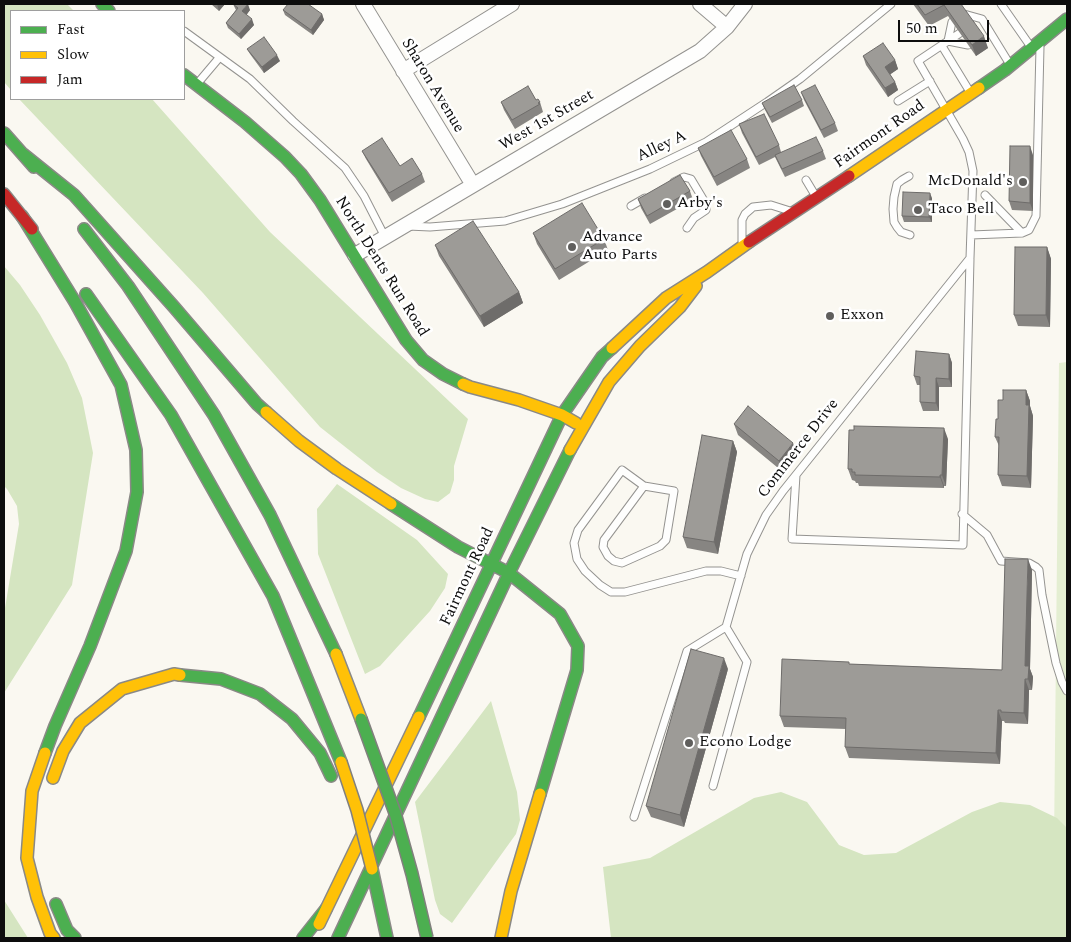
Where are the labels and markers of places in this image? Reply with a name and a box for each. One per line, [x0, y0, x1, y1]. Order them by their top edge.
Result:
place label: McDonald's [927, 172, 1013, 192]
marker: McDonald's [1017, 176, 1029, 188]
place label: Arby's [677, 194, 723, 214]
marker: Arby's [661, 198, 673, 210]
place label: Taco Bell [928, 200, 994, 220]
marker: Taco Bell [912, 204, 924, 216]
place label: Advance Auto Parts [582, 228, 658, 266]
marker: Advance Auto Parts [566, 241, 578, 253]
place label: Exxon [840, 306, 884, 326]
marker: Exxon [824, 310, 836, 322]
place label: Econo Lodge [699, 733, 792, 753]
marker: Econo Lodge [683, 737, 695, 749]

